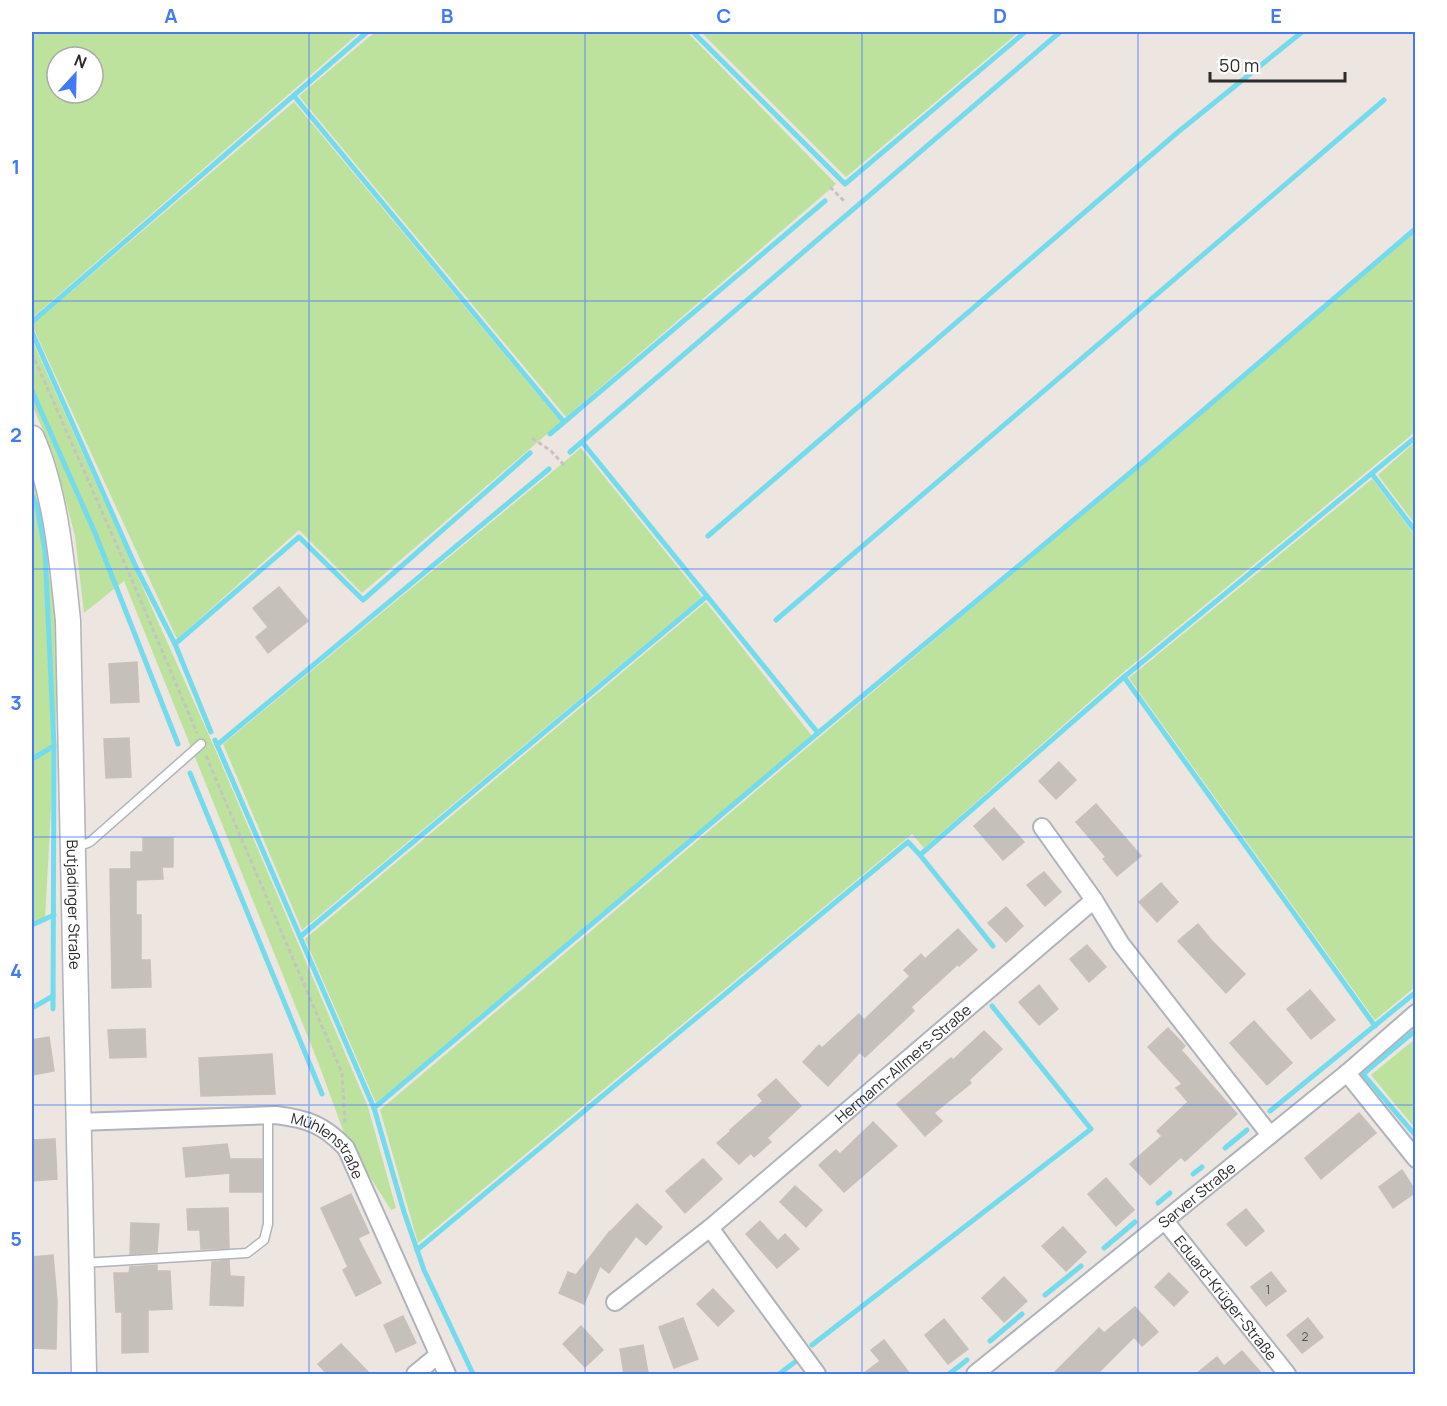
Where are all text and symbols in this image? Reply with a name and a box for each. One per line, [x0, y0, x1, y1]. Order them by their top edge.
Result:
text: A [164, 2, 178, 29]
text: B [441, 2, 454, 29]
text: C [717, 2, 731, 29]
text: D [993, 2, 1007, 29]
text: E [1270, 2, 1282, 29]
north arrow [45, 45, 105, 105]
scale bar [1210, 45, 1345, 83]
text: N [71, 49, 90, 73]
text: 50 m [1219, 53, 1259, 77]
text: 1 [12, 153, 20, 180]
text: 2 [10, 421, 22, 448]
text: 3 [10, 689, 22, 716]
street label: Butjadinger Straße [62, 839, 86, 970]
text: 4 [10, 957, 22, 984]
street label: Hermann-Allmers-Straße [830, 999, 976, 1128]
street label: Mühlenstraße [289, 1107, 369, 1182]
street label: Sarver Straße [1153, 1157, 1240, 1232]
text: 5 [10, 1225, 22, 1252]
street label: Eduard-Krüger-Straße [1170, 1231, 1283, 1365]
house number: 1 [1266, 1281, 1270, 1298]
house number: 2 [1302, 1328, 1309, 1345]

